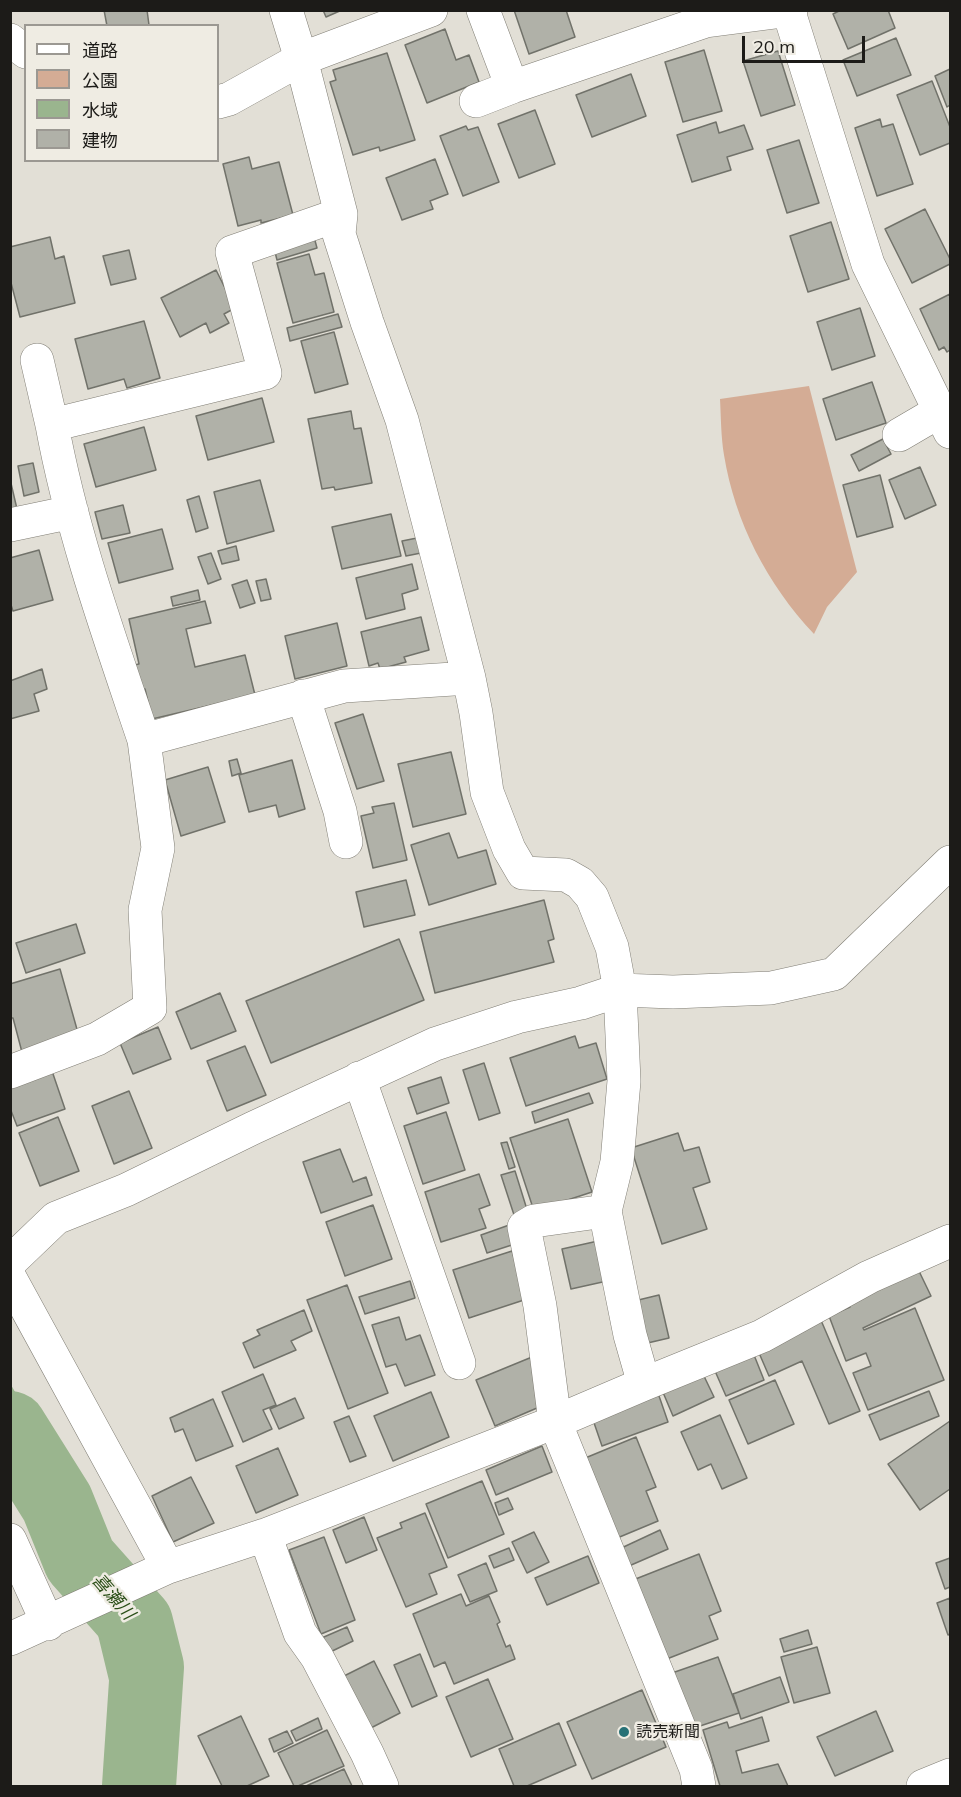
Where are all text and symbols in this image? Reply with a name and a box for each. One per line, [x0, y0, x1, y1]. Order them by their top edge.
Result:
legend [24, 24, 219, 162]
scale bar [745, 24, 868, 62]
text: 20 m [753, 35, 795, 58]
text: 道路 [82, 39, 118, 62]
text: 公園 [82, 69, 118, 92]
text: 水域 [82, 99, 118, 122]
text: 建物 [82, 129, 118, 152]
water label: 喜瀬川 [87, 1570, 139, 1624]
place label: 読売新聞 [636, 1722, 700, 1742]
marker: 読売新聞 [617, 1725, 631, 1739]

